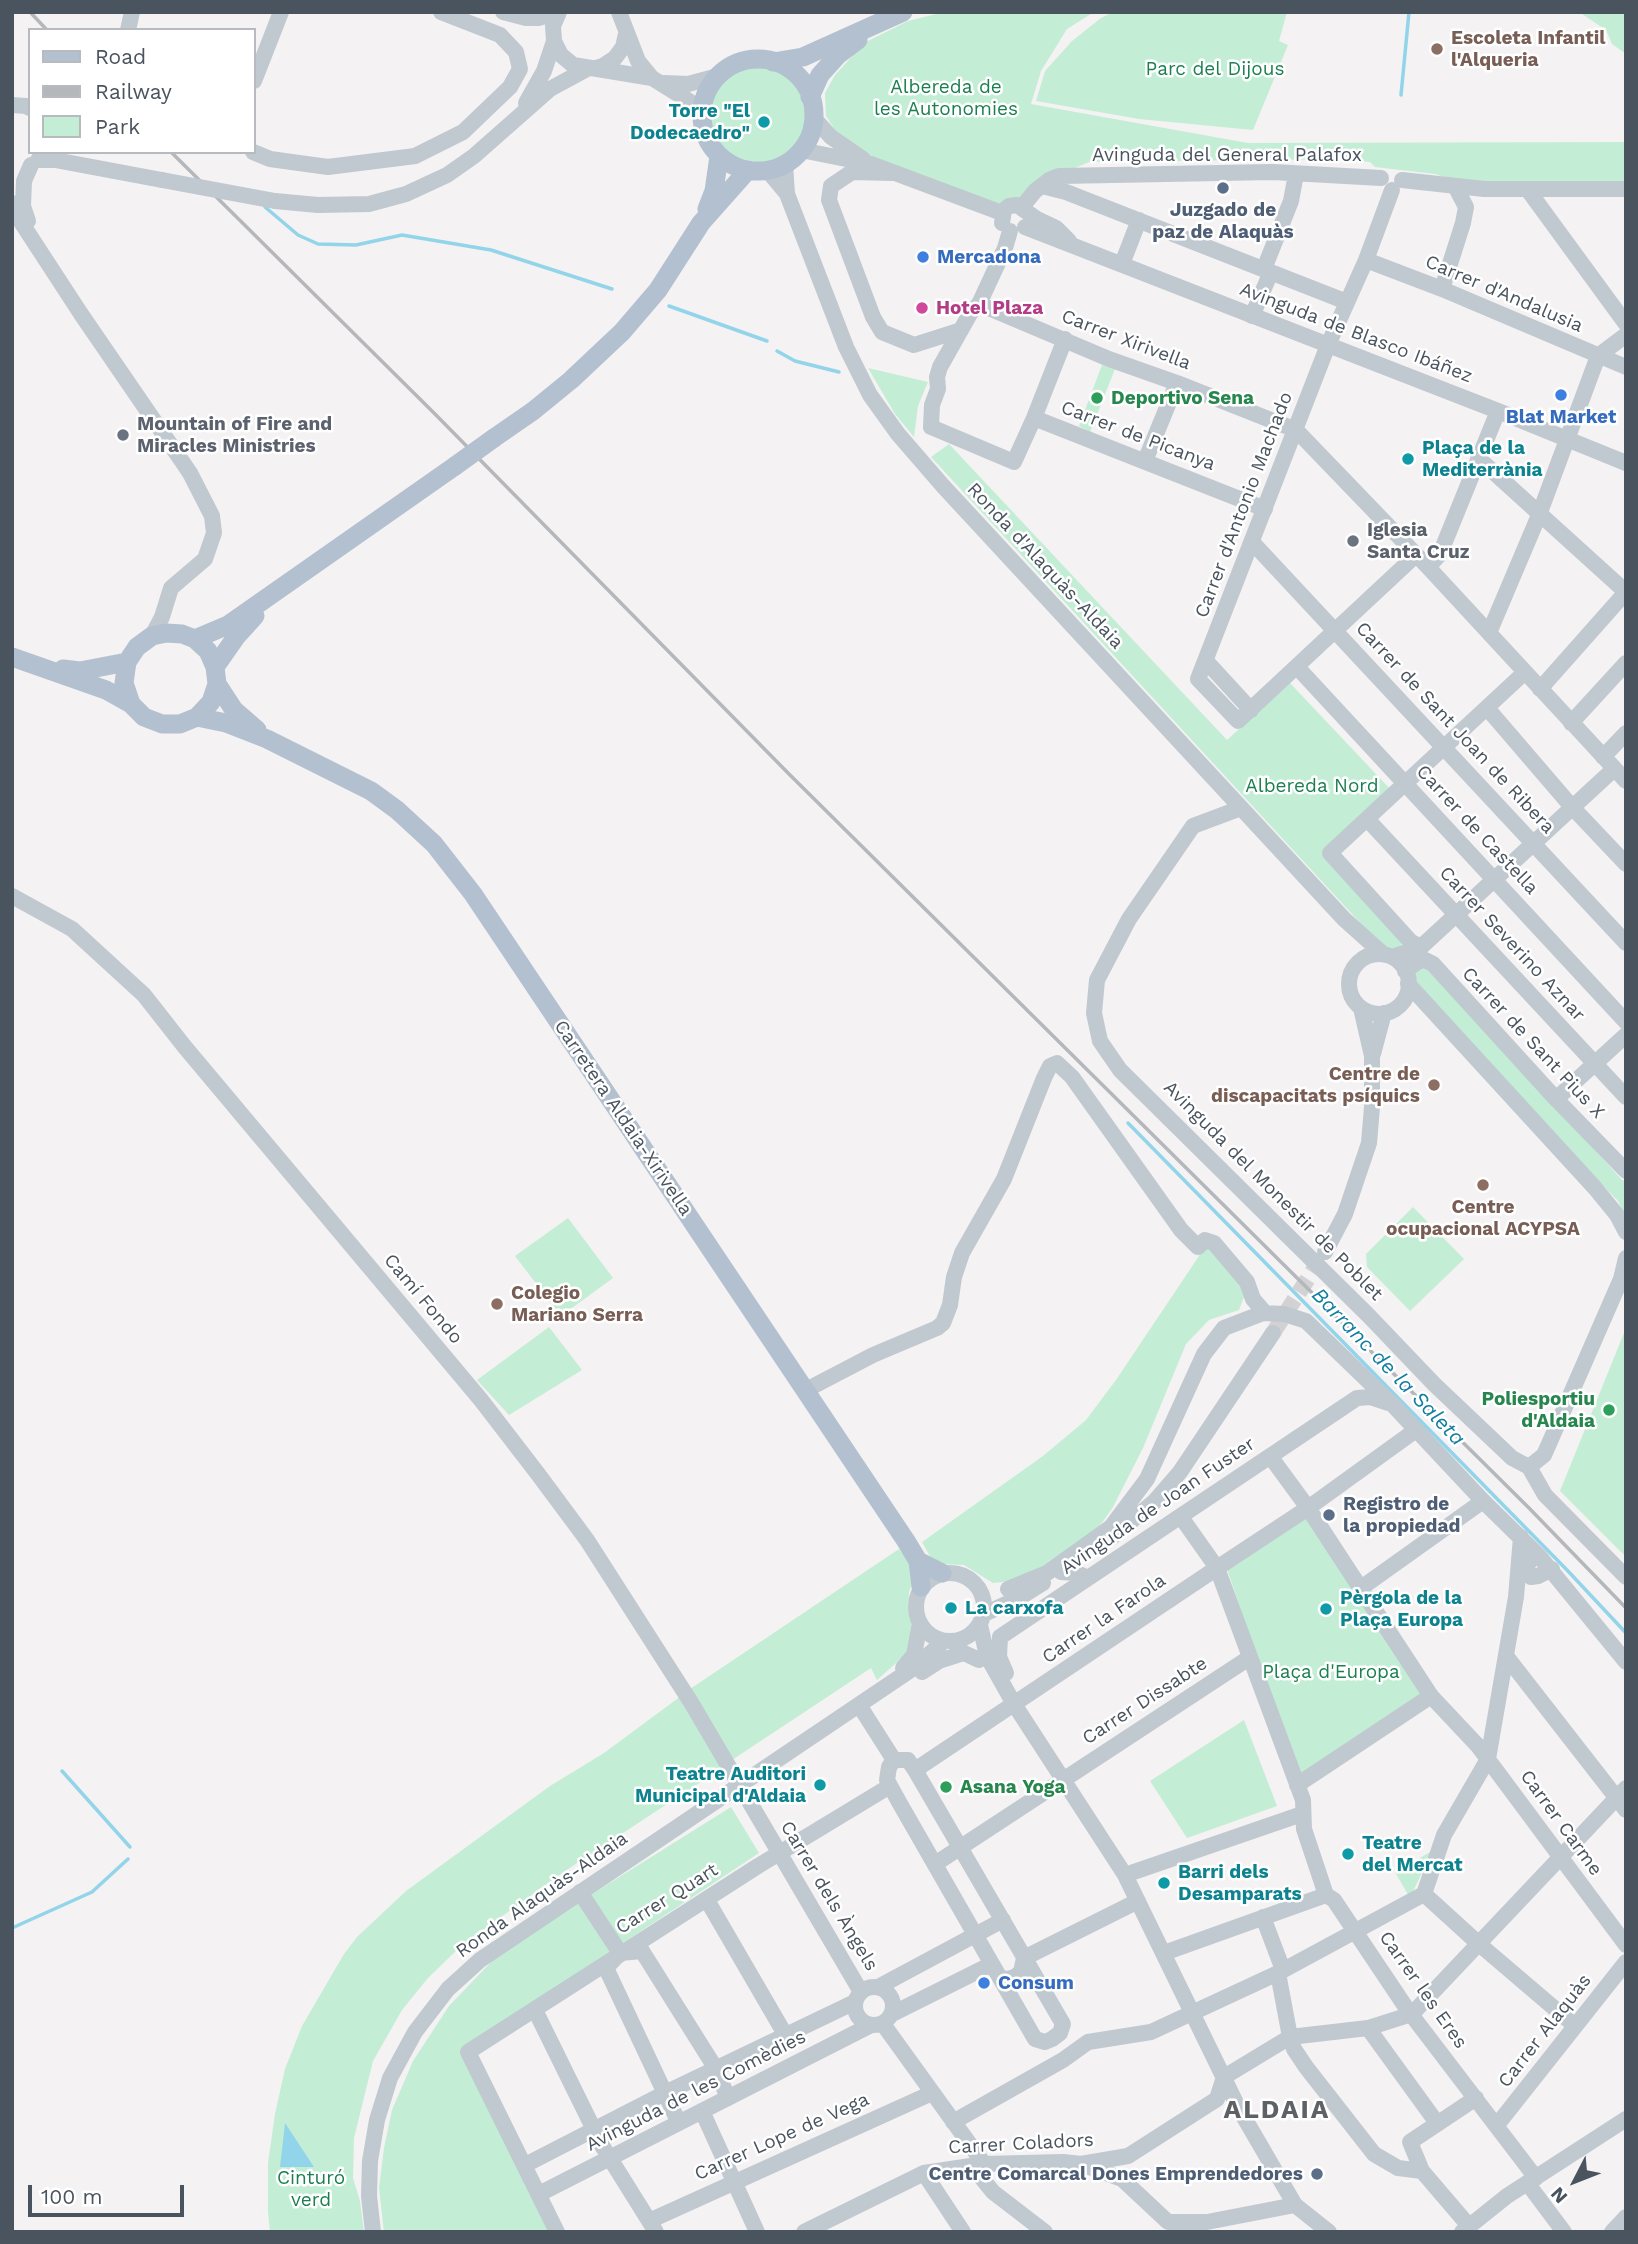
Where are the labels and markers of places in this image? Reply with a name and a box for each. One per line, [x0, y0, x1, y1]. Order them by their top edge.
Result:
place label: Escoleta Infantil l'Alqueria [1451, 27, 1605, 71]
marker: Escoleta Infantil l'Alqueria [1429, 41, 1445, 57]
place label: Torre "El Dodecaedro" [630, 100, 750, 144]
marker: Torre "El Dodecaedro" [756, 114, 772, 130]
marker: Juzgado de paz de Alaquàs [1215, 180, 1231, 196]
place label: Juzgado de paz de Alaquàs [1152, 199, 1294, 243]
place label: Mercadona [937, 246, 1041, 268]
marker: Mercadona [915, 249, 931, 265]
place label: Hotel Plaza [936, 297, 1043, 319]
marker: Hotel Plaza [914, 300, 930, 316]
place label: Deportivo Sena [1111, 387, 1254, 409]
marker: Blat Market [1553, 387, 1569, 403]
marker: Deportivo Sena [1089, 390, 1105, 406]
place label: Blat Market [1506, 406, 1616, 428]
place label: Mountain of Fire and Miracles Ministries [137, 413, 332, 457]
marker: Mountain of Fire and Miracles Ministries [115, 427, 131, 443]
place label: Plaça de la Mediterrània [1422, 437, 1543, 481]
marker: Plaça de la Mediterrània [1400, 451, 1416, 467]
place label: Iglesia Santa Cruz [1367, 519, 1469, 563]
marker: Iglesia Santa Cruz [1345, 533, 1361, 549]
place label: Centre de discapacitats psíquics [1211, 1063, 1420, 1107]
marker: Centre de discapacitats psíquics [1426, 1077, 1442, 1093]
marker: Centre ocupacional ACYPSA [1475, 1177, 1491, 1193]
place label: Centre ocupacional ACYPSA [1386, 1196, 1580, 1240]
place label: Colegio Mariano Serra [511, 1282, 643, 1326]
marker: Colegio Mariano Serra [489, 1296, 505, 1312]
place label: Poliesportiu d'Aldaia [1482, 1388, 1595, 1432]
marker: Poliesportiu d'Aldaia [1601, 1402, 1617, 1418]
place label: Registro de la propiedad [1343, 1493, 1460, 1537]
marker: Registro de la propiedad [1321, 1507, 1337, 1523]
place label: Pèrgola de la Plaça Europa [1340, 1587, 1463, 1631]
place label: La carxofa [965, 1597, 1063, 1619]
marker: La carxofa [943, 1600, 959, 1616]
marker: Pèrgola de la Plaça Europa [1318, 1601, 1334, 1617]
place label: Teatre Auditori Municipal d'Aldaia [635, 1763, 806, 1807]
place label: Asana Yoga [960, 1776, 1065, 1798]
marker: Teatre Auditori Municipal d'Aldaia [812, 1777, 828, 1793]
marker: Asana Yoga [938, 1779, 954, 1795]
place label: Teatre del Mercat [1362, 1832, 1463, 1876]
marker: Teatre del Mercat [1340, 1846, 1356, 1862]
place label: Barri dels Desamparats [1178, 1861, 1302, 1905]
marker: Barri dels Desamparats [1156, 1875, 1172, 1891]
place label: Consum [998, 1972, 1074, 1994]
marker: Consum [976, 1975, 992, 1991]
place label: Centre Comarcal Dones Emprendedores [929, 2163, 1303, 2185]
marker: Centre Comarcal Dones Emprendedores [1309, 2166, 1325, 2182]

